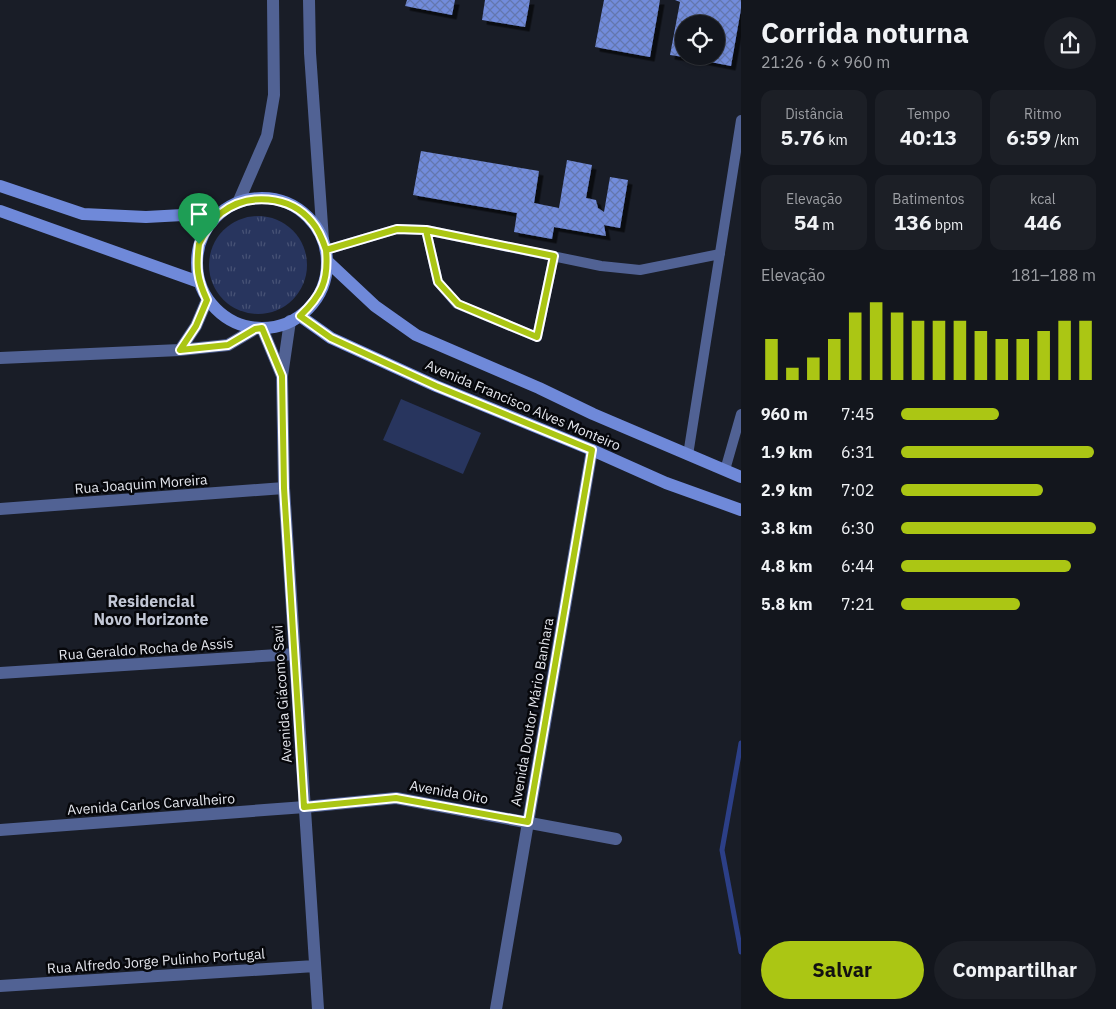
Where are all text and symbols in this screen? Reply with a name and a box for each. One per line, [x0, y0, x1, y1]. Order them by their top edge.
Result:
text: Corrida noturna [761, 14, 969, 51]
map controls [675, 15, 725, 65]
button: locate [675, 15, 725, 65]
button: share [1044, 17, 1096, 69]
text: 21:26 · 6 × 960 m [761, 52, 890, 72]
text: Distância [785, 105, 843, 123]
text: Tempo [907, 105, 950, 123]
text: Ritmo [1024, 105, 1062, 123]
text: 5.76 [781, 123, 825, 151]
text: 40:13 [900, 123, 957, 151]
text: 6:59 [1006, 123, 1051, 151]
text: km [825, 131, 848, 149]
text: /km [1051, 131, 1079, 149]
text: Elevação [786, 190, 842, 208]
text: Batimentos [892, 190, 965, 208]
text: kcal [1030, 190, 1056, 208]
pin [178, 193, 220, 244]
icon: arrive [185, 200, 213, 228]
text: 54 [794, 208, 819, 236]
text: 136 [894, 208, 932, 236]
text: 446 [1024, 208, 1062, 236]
text: m [819, 216, 835, 234]
text: bpm [932, 216, 963, 234]
text: Elevação [761, 265, 825, 285]
text: 181–188 m [1011, 265, 1096, 285]
street label: Avenida Francisco Alves Monteiro [423, 356, 623, 454]
text: 960 m [761, 404, 808, 424]
text: 7:45 [841, 404, 874, 424]
text: 1.9 km [761, 442, 812, 462]
text: 6:31 [841, 442, 874, 462]
street label: Rua Joaquim Moreira [74, 470, 209, 498]
text: 2.9 km [761, 480, 812, 500]
text: 7:02 [841, 480, 874, 500]
text: 3.8 km [761, 518, 812, 538]
text: 6:30 [841, 518, 874, 538]
text: 4.8 km [761, 556, 812, 576]
text: 6:44 [841, 556, 874, 576]
district label: Residencial Novo Horizonte [93, 591, 209, 629]
text: 5.8 km [761, 594, 812, 614]
text: 7:21 [841, 594, 874, 614]
street label: Avenida Doutor Mário Banhara [507, 616, 558, 808]
street label: Avenida Giácomo Savi [268, 624, 296, 764]
street label: Rua Geraldo Rocha de Assis [58, 634, 234, 664]
street label: Avenida Oito [408, 776, 490, 808]
street label: Avenida Carlos Carvalheiro [67, 789, 236, 819]
button: Salvar [761, 941, 924, 999]
button: Compartilhar [934, 941, 1096, 999]
street label: Rua Alfredo Jorge Pulinho Portugal [46, 944, 266, 978]

